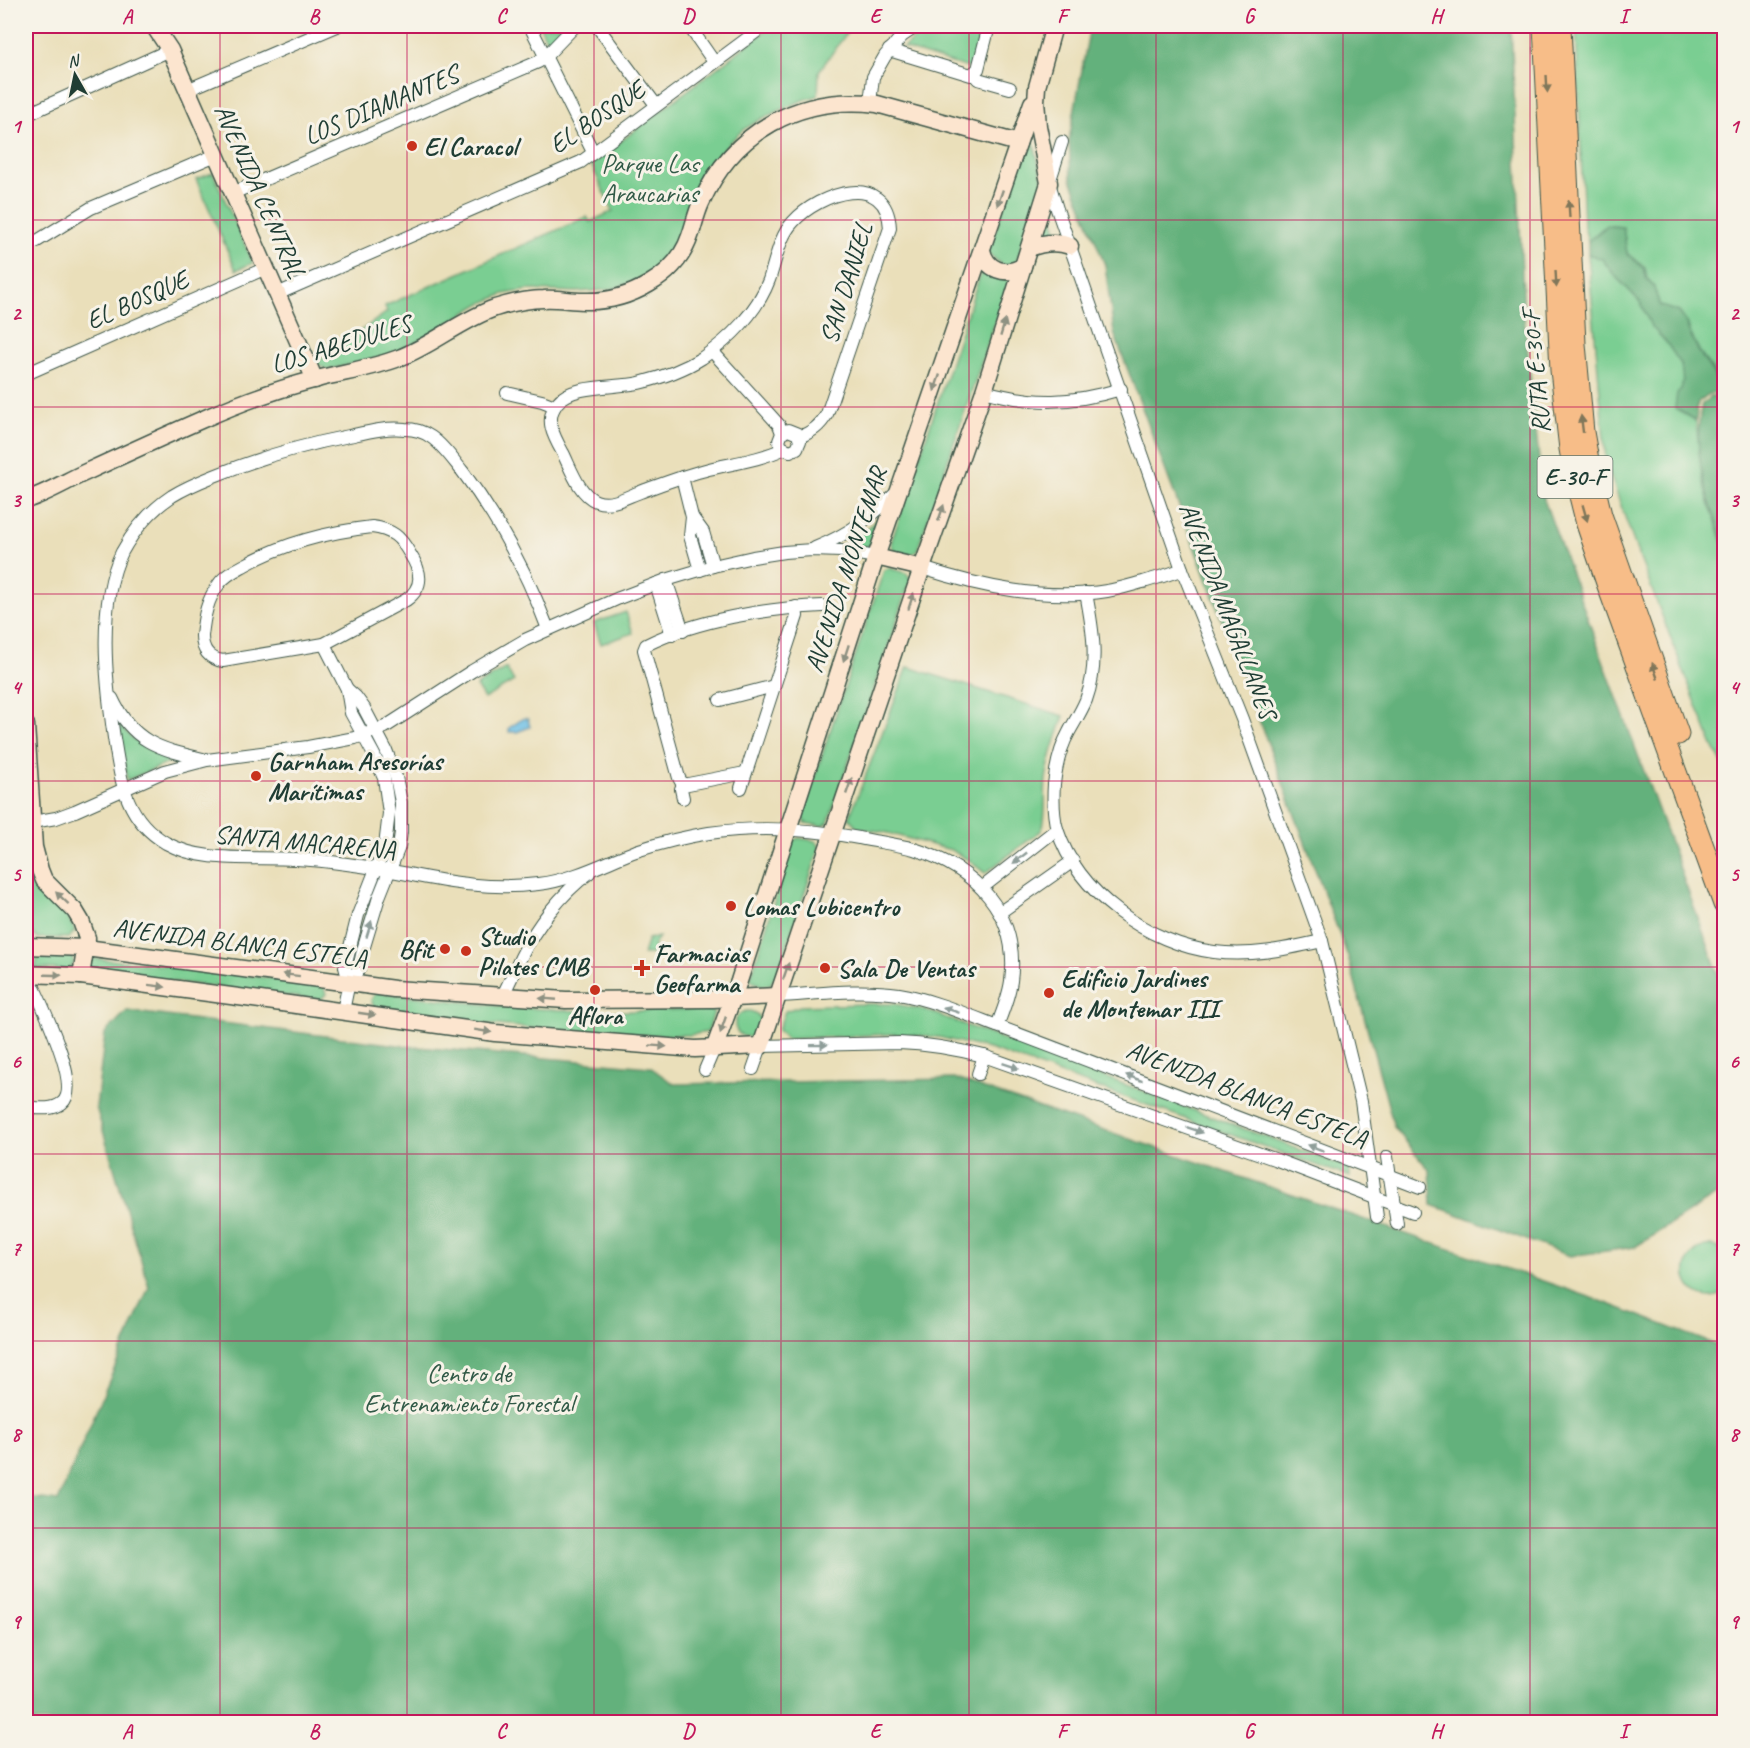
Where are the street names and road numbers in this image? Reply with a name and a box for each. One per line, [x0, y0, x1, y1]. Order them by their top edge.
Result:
street label: LOS DIAMANTES [299, 56, 468, 152]
street label: EL BOSQUE [543, 71, 654, 161]
street label: AVENIDA CENTRAL [207, 99, 313, 284]
street label: SAN DANIEL [812, 218, 880, 348]
street label: EL BOSQUE [81, 262, 196, 337]
street label: RUTA E-30-F [1514, 304, 1558, 435]
street label: LOS ABEDULES [267, 306, 419, 381]
road number: E-30-F [1538, 456, 1612, 498]
street label: AVENIDA MONTEMAR [797, 461, 896, 677]
street label: AVENIDA MAGALLANES [1172, 498, 1286, 728]
street label: SANTA MACARENA [213, 818, 398, 866]
street label: AVENIDA BLANCA ESTELA [111, 911, 370, 975]
street label: AVENIDA BLANCA ESTELA [1122, 1033, 1373, 1156]

